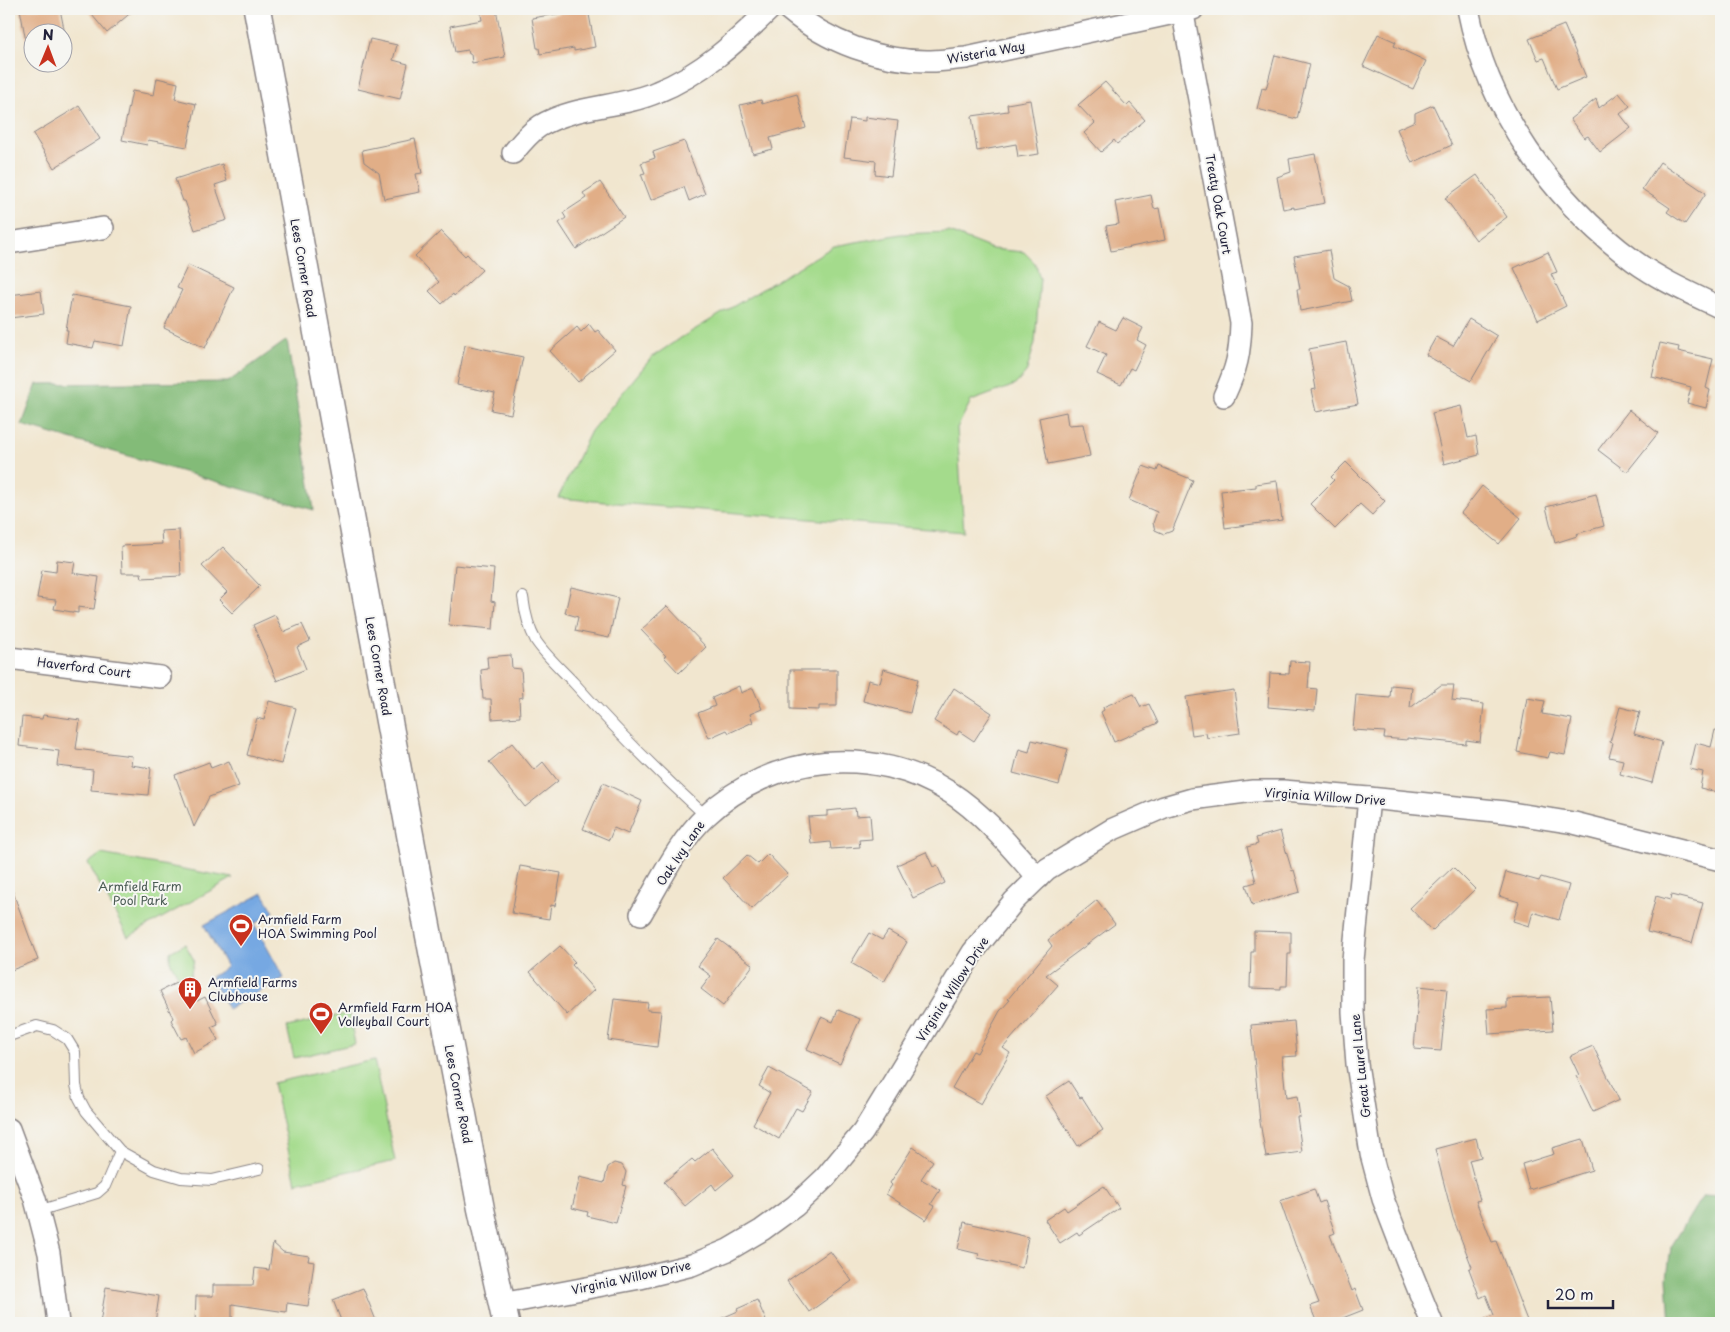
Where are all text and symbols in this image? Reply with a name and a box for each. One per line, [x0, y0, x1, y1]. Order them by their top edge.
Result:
north arrow [22, 22, 72, 72]
text: N [43, 24, 54, 45]
street label: Wisteria Way [946, 36, 1026, 68]
street label: Treaty Oak Court [1201, 152, 1237, 256]
street label: Lees Corner Road [286, 217, 322, 319]
street label: Lees Corner Road [361, 615, 397, 717]
street label: Haverford Court [36, 652, 132, 682]
street label: Virginia Willow Drive [1264, 783, 1386, 809]
street label: Oak Ivy Lane [652, 817, 708, 889]
park label: Armfield Farm Pool Park [98, 877, 182, 909]
place label: Armfield Farm HOA Swimming Pool [258, 910, 377, 942]
sports icon: Armfield Farm HOA Swimming Pool [228, 913, 254, 947]
street label: Virginia Willow Drive [911, 933, 993, 1045]
place label: Armfield Farms Clubhouse [208, 973, 297, 1005]
building icon: Armfield Farms Clubhouse [177, 976, 203, 1010]
place label: Armfield Farm HOA Volleyball Court [338, 998, 453, 1030]
sports icon: Armfield Farm HOA Volleyball Court [308, 1001, 334, 1035]
street label: Great Laurel Lane [1346, 1013, 1374, 1119]
street label: Lees Corner Road [441, 1043, 477, 1145]
street label: Virginia Willow Drive [570, 1256, 692, 1298]
scale bar [1548, 1277, 1612, 1309]
text: 20 m [1555, 1282, 1594, 1305]

